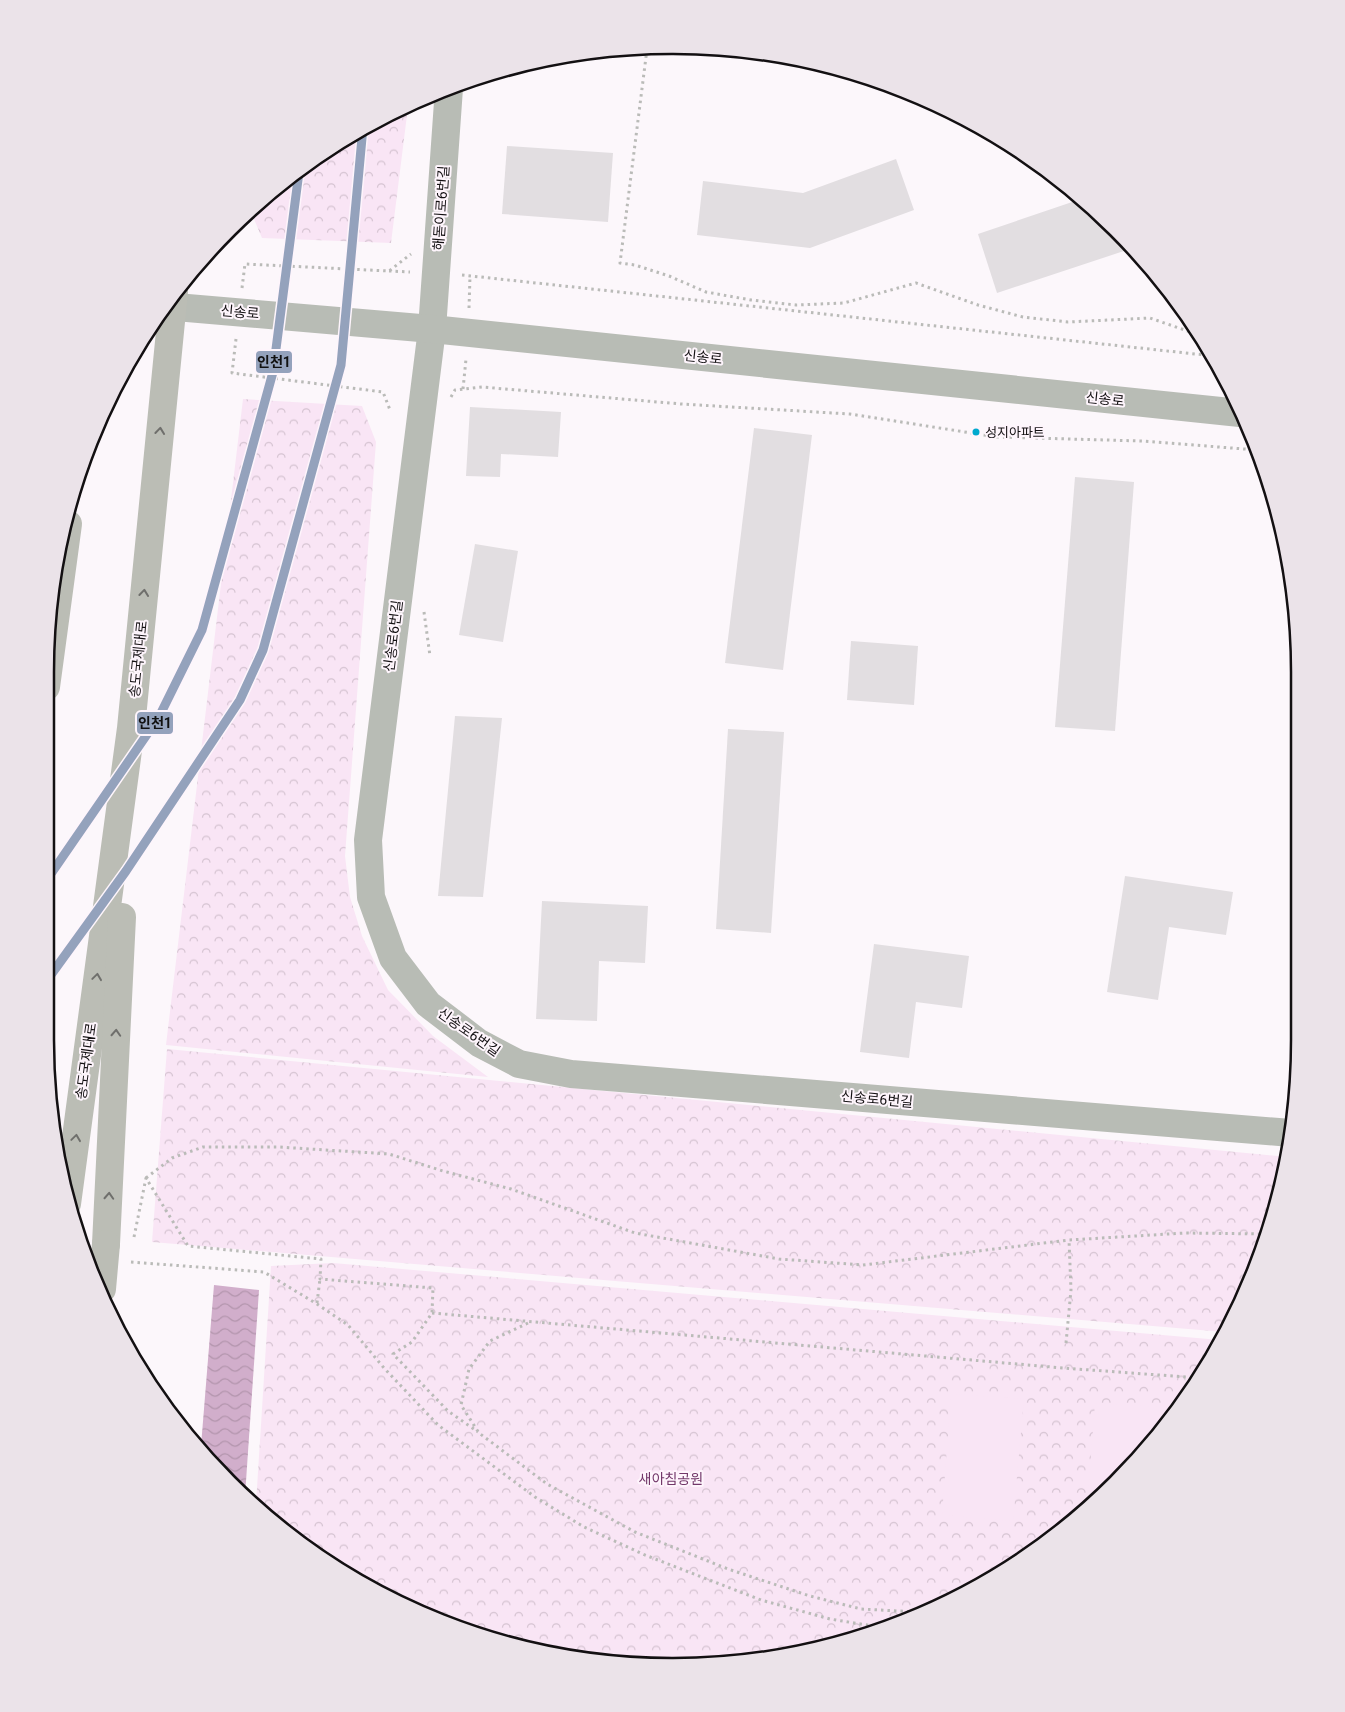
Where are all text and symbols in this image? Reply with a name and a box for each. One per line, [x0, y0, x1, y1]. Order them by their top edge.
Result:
street label: 해돋이로6번길 [430, 165, 452, 251]
street label: 신송로 [220, 302, 260, 322]
street label: 신송로 [683, 347, 723, 367]
line badge: 인천1 [255, 350, 293, 374]
text: 인천1 [257, 354, 291, 370]
street label: 신송로 [1085, 389, 1125, 409]
place label: 성지아파트 [985, 425, 1045, 440]
one-way arrow [155, 427, 166, 435]
marker: 성지아파트 [971, 427, 981, 437]
one-way arrow [138, 588, 149, 596]
street label: 신송로6번길 [381, 599, 405, 673]
street label: 송도국제대로 [126, 620, 150, 698]
line badge: 인천1 [136, 711, 174, 735]
text: 인천1 [138, 715, 172, 731]
one-way arrow [92, 973, 102, 982]
street label: 신송로6번길 [435, 1005, 503, 1059]
street label: 송도국제대로 [73, 1022, 99, 1100]
one-way arrow [111, 1029, 122, 1037]
street label: 신송로6번길 [840, 1088, 914, 1110]
one-way arrow [70, 1134, 81, 1142]
one-way arrow [103, 1192, 114, 1200]
park label: 새아침공원 [639, 1471, 703, 1487]

